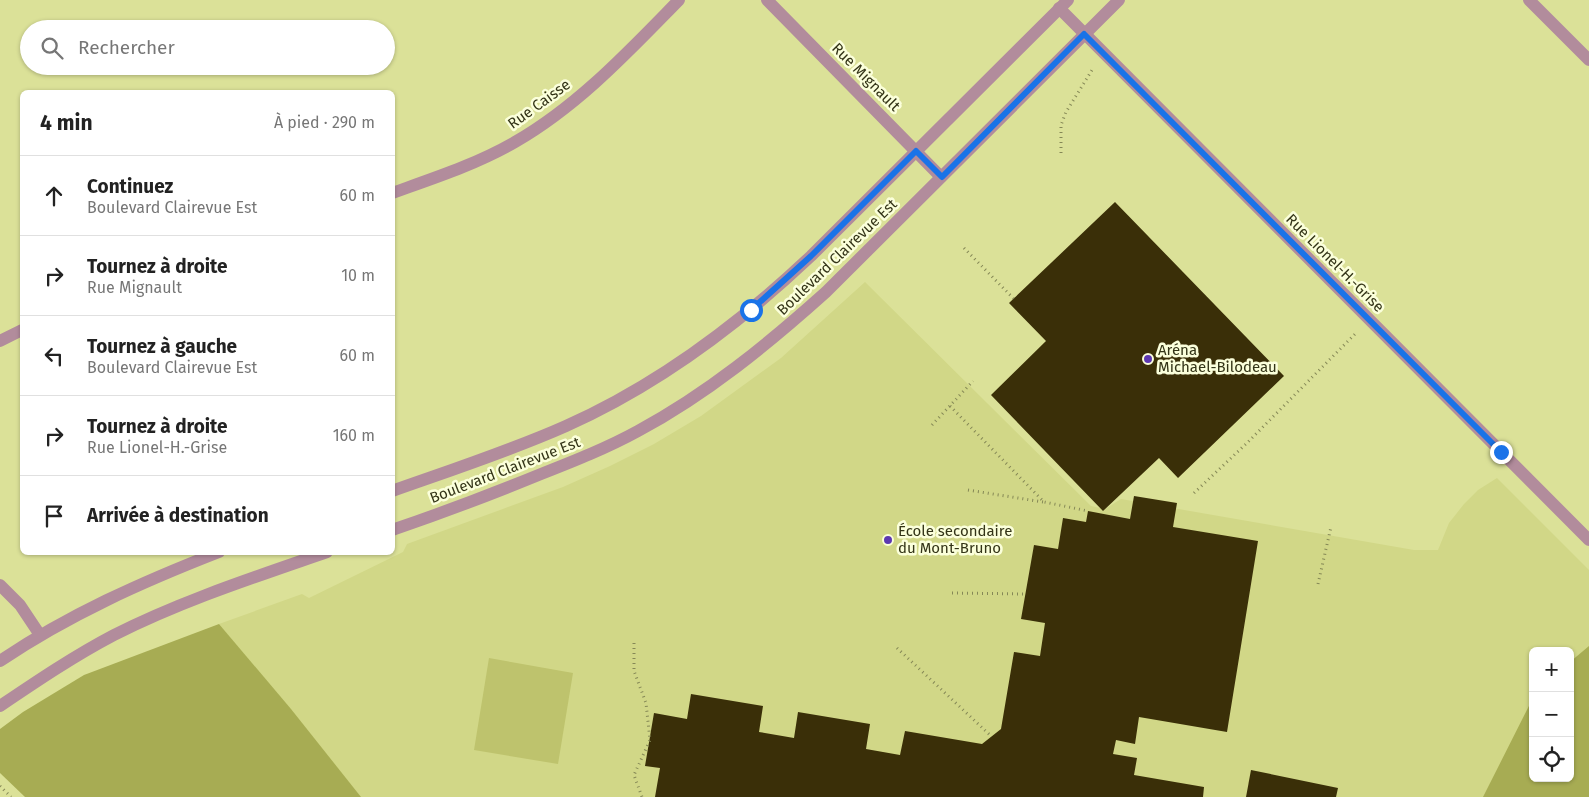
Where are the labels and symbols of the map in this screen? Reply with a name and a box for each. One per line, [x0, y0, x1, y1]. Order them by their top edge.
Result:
street label: Rue Mignault [828, 39, 904, 115]
street label: Rue Caisse [504, 75, 574, 133]
street label: Boulevard Clairevue Est [773, 195, 901, 319]
street label: Rue Lionel-H.-Grise [1282, 210, 1388, 316]
route start [740, 299, 763, 322]
place label: Aréna Michael-Bilodeau [1158, 341, 1277, 376]
marker: Aréna Michael-Bilodeau [1142, 353, 1154, 365]
street label: Boulevard Clairevue Est [427, 433, 583, 507]
route end [1490, 441, 1513, 464]
place label: École secondaire du Mont-Bruno [898, 522, 1012, 557]
marker: École secondaire du Mont-Bruno [882, 534, 894, 546]

